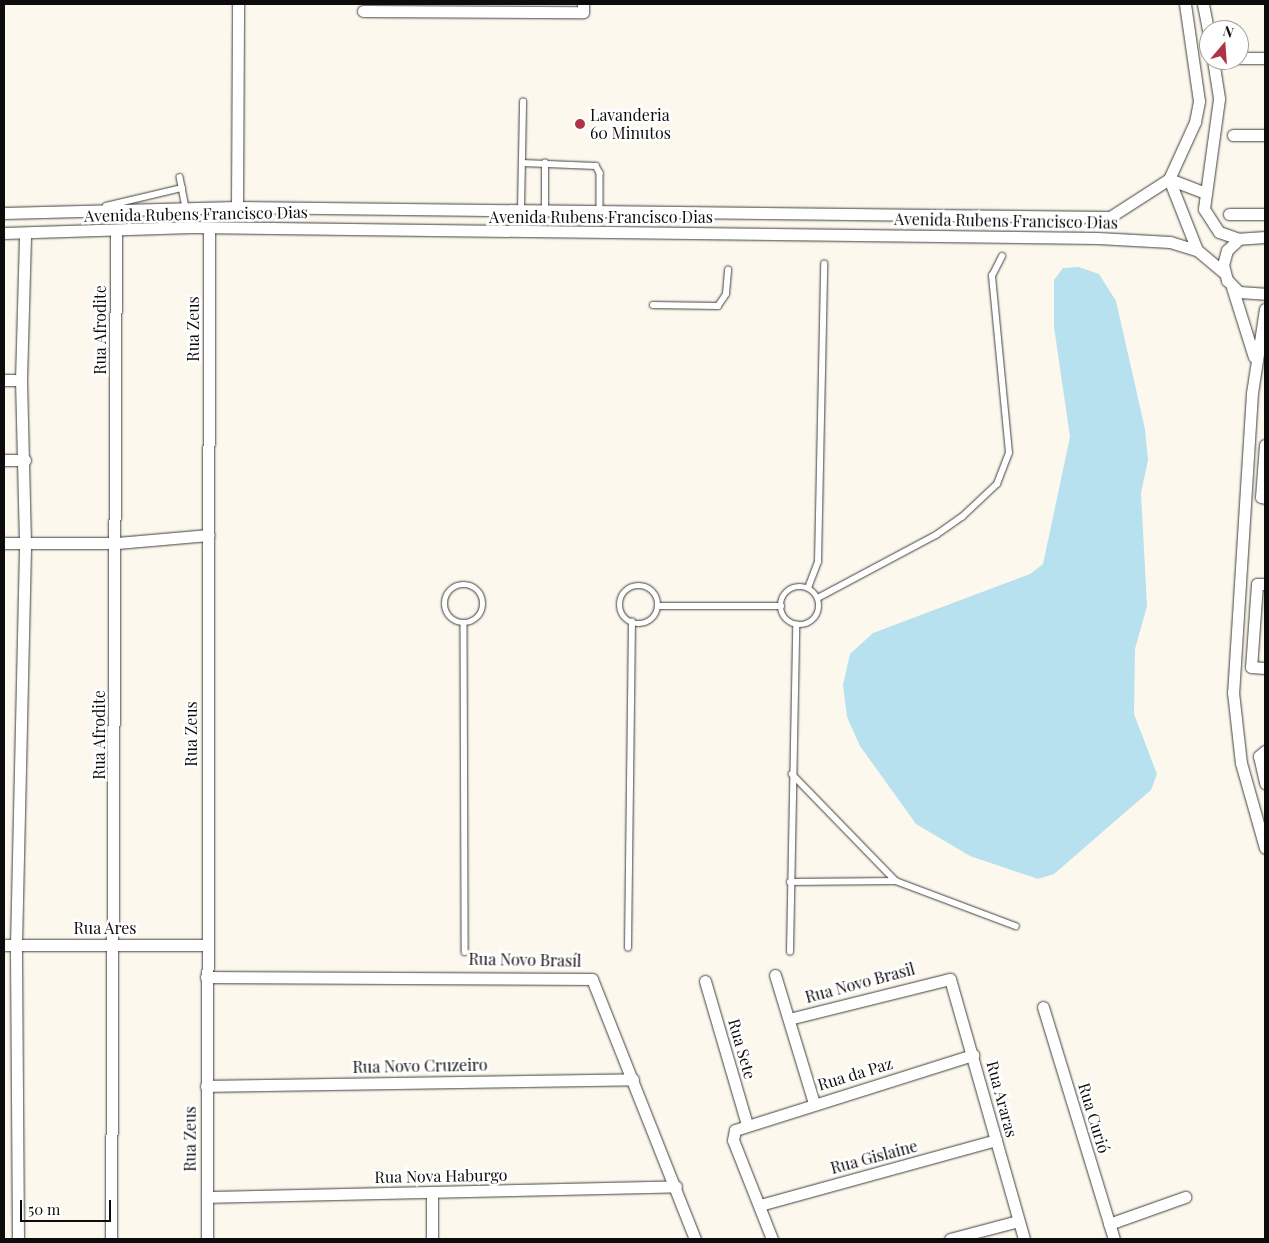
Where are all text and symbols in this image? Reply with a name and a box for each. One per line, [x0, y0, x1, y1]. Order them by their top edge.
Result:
north arrow [1199, 20, 1249, 70]
text: N [1221, 21, 1236, 42]
place label: Lavanderia 60 Minutos [590, 105, 671, 143]
marker: Lavanderia 60 Minutos [574, 118, 586, 130]
street label: Avenida Rubens Francisco Dias [84, 202, 308, 226]
street label: Avenida Rubens Francisco Dias [489, 207, 713, 227]
street label: Avenida Rubens Francisco Dias [894, 209, 1118, 233]
street label: Rua Afrodite [90, 285, 110, 375]
street label: Rua Zeus [183, 296, 203, 362]
street label: Rua Afrodite [89, 690, 109, 780]
street label: Rua Zeus [181, 701, 201, 767]
street label: Rua Ares [73, 918, 137, 938]
street label: Rua Novo Brasíl [468, 949, 582, 971]
street label: Rua Novo Brasil [803, 959, 917, 1007]
street label: Rua Sete [724, 1017, 760, 1081]
street label: Rua da Paz [815, 1053, 895, 1095]
street label: Rua Novo Cruzeiro [352, 1055, 488, 1077]
street label: Rua Araras [983, 1058, 1021, 1140]
street label: Rua Curió [1074, 1081, 1114, 1155]
street label: Rua Zeus [180, 1106, 200, 1172]
street label: Rua Gislaine [828, 1136, 920, 1178]
street label: Rua Nova Haburgo [374, 1165, 508, 1187]
scale bar [22, 1190, 114, 1222]
text: 50 m [28, 1199, 60, 1219]

